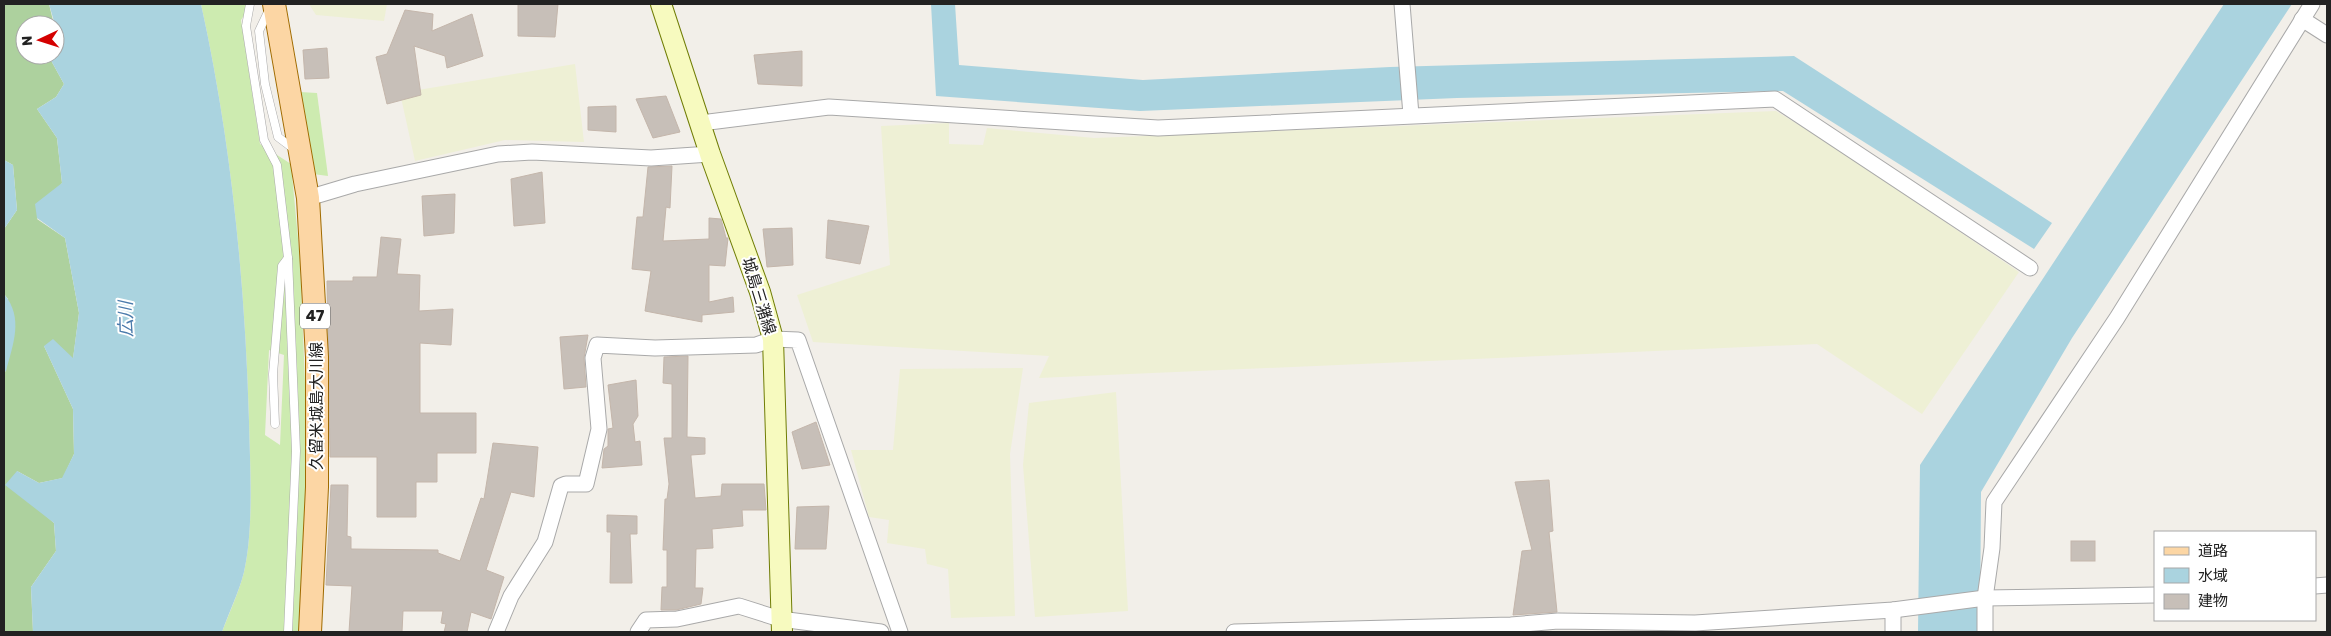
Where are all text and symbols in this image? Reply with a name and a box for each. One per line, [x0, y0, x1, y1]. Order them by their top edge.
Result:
north arrow [15, 15, 65, 65]
text: N [19, 35, 36, 46]
street label: 城島三潴線 [738, 255, 780, 337]
water label: 広川 [115, 299, 137, 337]
road number: 47 [300, 304, 330, 328]
street label: 久留米城島大川線 [307, 342, 326, 470]
legend [2154, 531, 2316, 621]
text: 道路 [2198, 542, 2228, 560]
text: 水域 [2198, 567, 2228, 585]
text: 建物 [2198, 592, 2228, 610]

